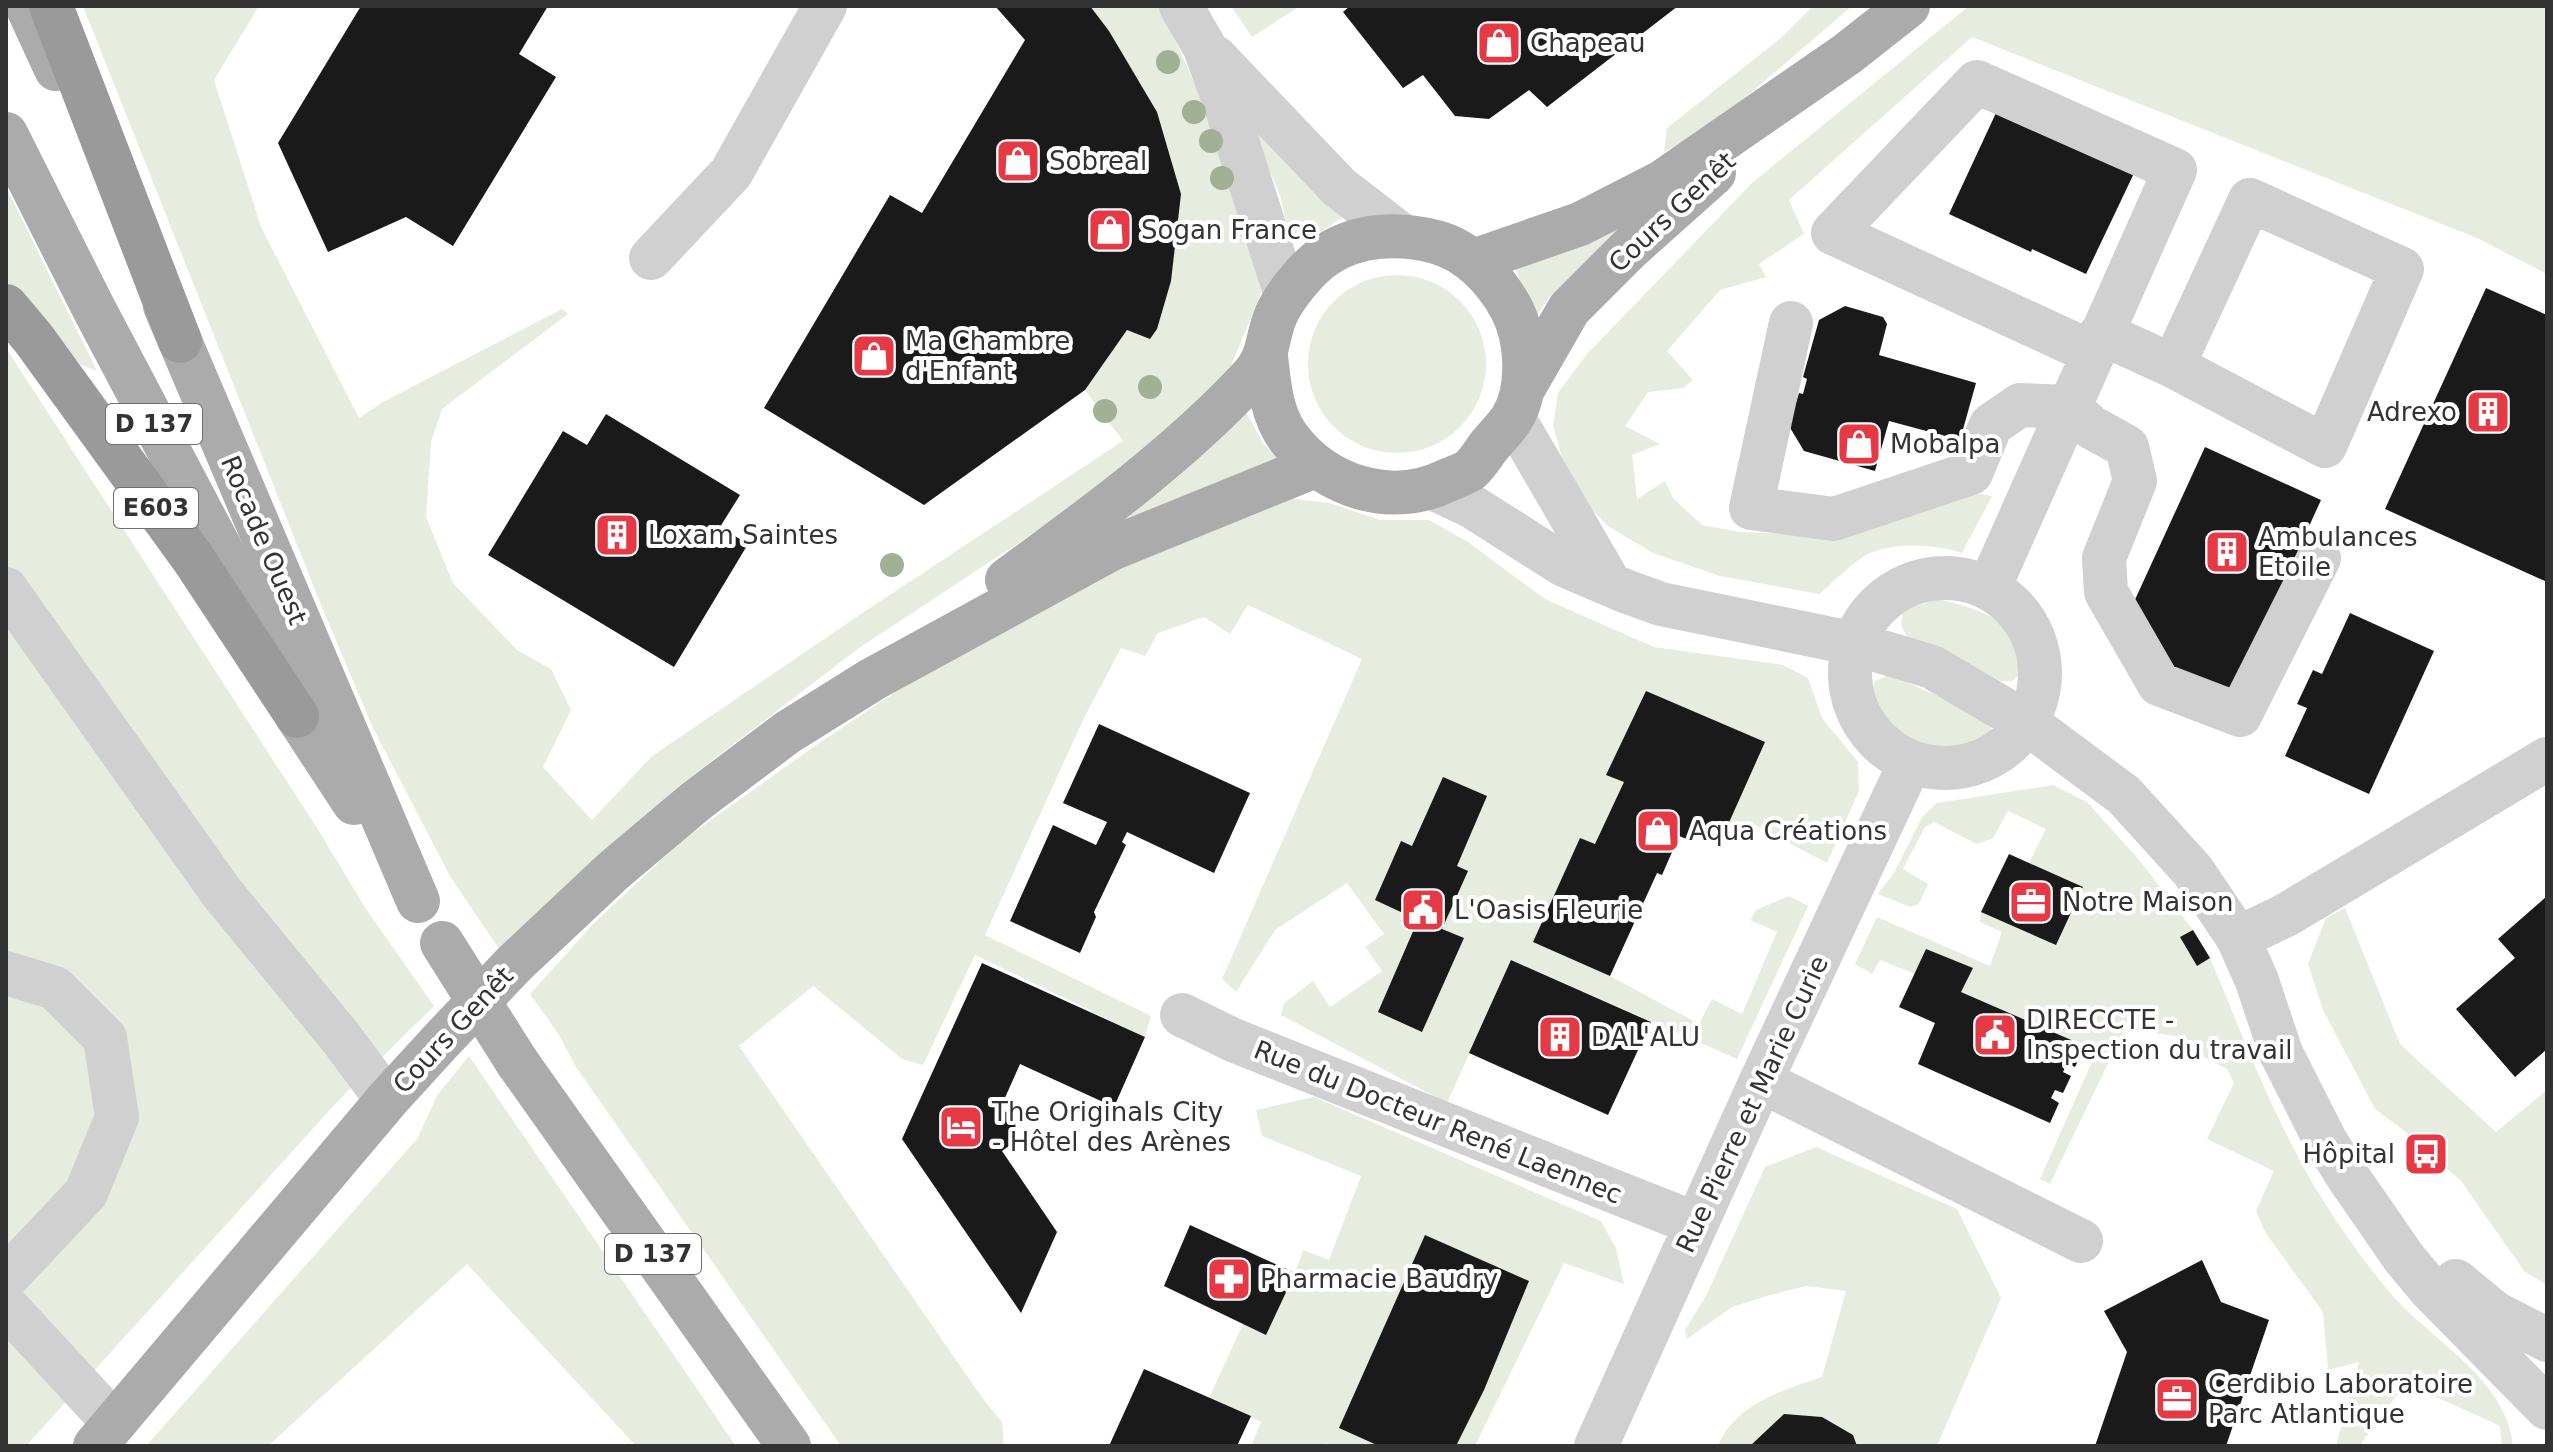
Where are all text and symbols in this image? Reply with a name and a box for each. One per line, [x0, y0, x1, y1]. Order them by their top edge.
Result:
shop icon: Chapeau [1475, 19, 1523, 67]
place label: Chapeau [1530, 28, 1645, 58]
shop icon: Sobreal [994, 137, 1042, 185]
place label: Sobreal [1049, 146, 1147, 176]
street label: Cours Genêt [1603, 146, 1741, 278]
shop icon: Sogan France [1086, 206, 1134, 254]
place label: Sogan France [1141, 215, 1317, 245]
place label: Ma Chambre d'Enfant [905, 326, 1070, 386]
shop icon: Ma Chambre d'Enfant [850, 332, 898, 380]
building icon: Adrexo [2464, 388, 2512, 436]
place label: Adrexo [2367, 397, 2457, 427]
road number: D 137 [106, 404, 202, 444]
shop icon: Mobalpa [1835, 420, 1883, 468]
place label: Mobalpa [1890, 429, 2000, 459]
street label: Rocade Ouest [215, 451, 313, 629]
road number: E603 [114, 488, 198, 528]
building icon: Loxam Saintes [593, 511, 641, 559]
place label: Loxam Saintes [648, 520, 838, 550]
place label: Ambulances Etoile [2258, 522, 2418, 582]
building icon: Ambulances Etoile [2203, 528, 2251, 576]
shop icon: Aqua Créations [1634, 807, 1682, 855]
place label: Aqua Créations [1689, 816, 1887, 846]
office icon: Notre Maison [2007, 878, 2055, 926]
public building icon: L'Oasis Fleurie [1399, 886, 1447, 934]
place label: Notre Maison [2062, 887, 2233, 917]
place label: L'Oasis Fleurie [1454, 895, 1643, 925]
street label: Rue Pierre et Marie Curie [1670, 951, 1834, 1257]
street label: Cours Genêt [387, 961, 519, 1099]
place label: DIRECCTE - Inspection du travail [2026, 1005, 2292, 1065]
public building icon: DIRECCTE - Inspection du travail [1971, 1011, 2019, 1059]
building icon: DAL'ALU [1536, 1013, 1584, 1061]
place label: DAL'ALU [1591, 1022, 1700, 1052]
street label: Rue du Docteur René Laennec [1250, 1034, 1626, 1210]
place label: The Originals City - Hôtel des Arènes [991, 1097, 1231, 1157]
hotel icon: The Originals City - Hôtel des Arènes [937, 1103, 985, 1151]
bus stop icon: Hôpital [2402, 1130, 2450, 1178]
place label: Hôpital [2302, 1139, 2395, 1169]
road number: D 137 [605, 1234, 701, 1274]
pharmacy icon: Pharmacie Baudry [1205, 1255, 1253, 1303]
place label: Pharmacie Baudry [1260, 1264, 1498, 1294]
place label: Cerdibio Laboratoire Parc Atlantique [2208, 1369, 2473, 1429]
office icon: Cerdibio Laboratoire Parc Atlantique [2153, 1375, 2201, 1423]

